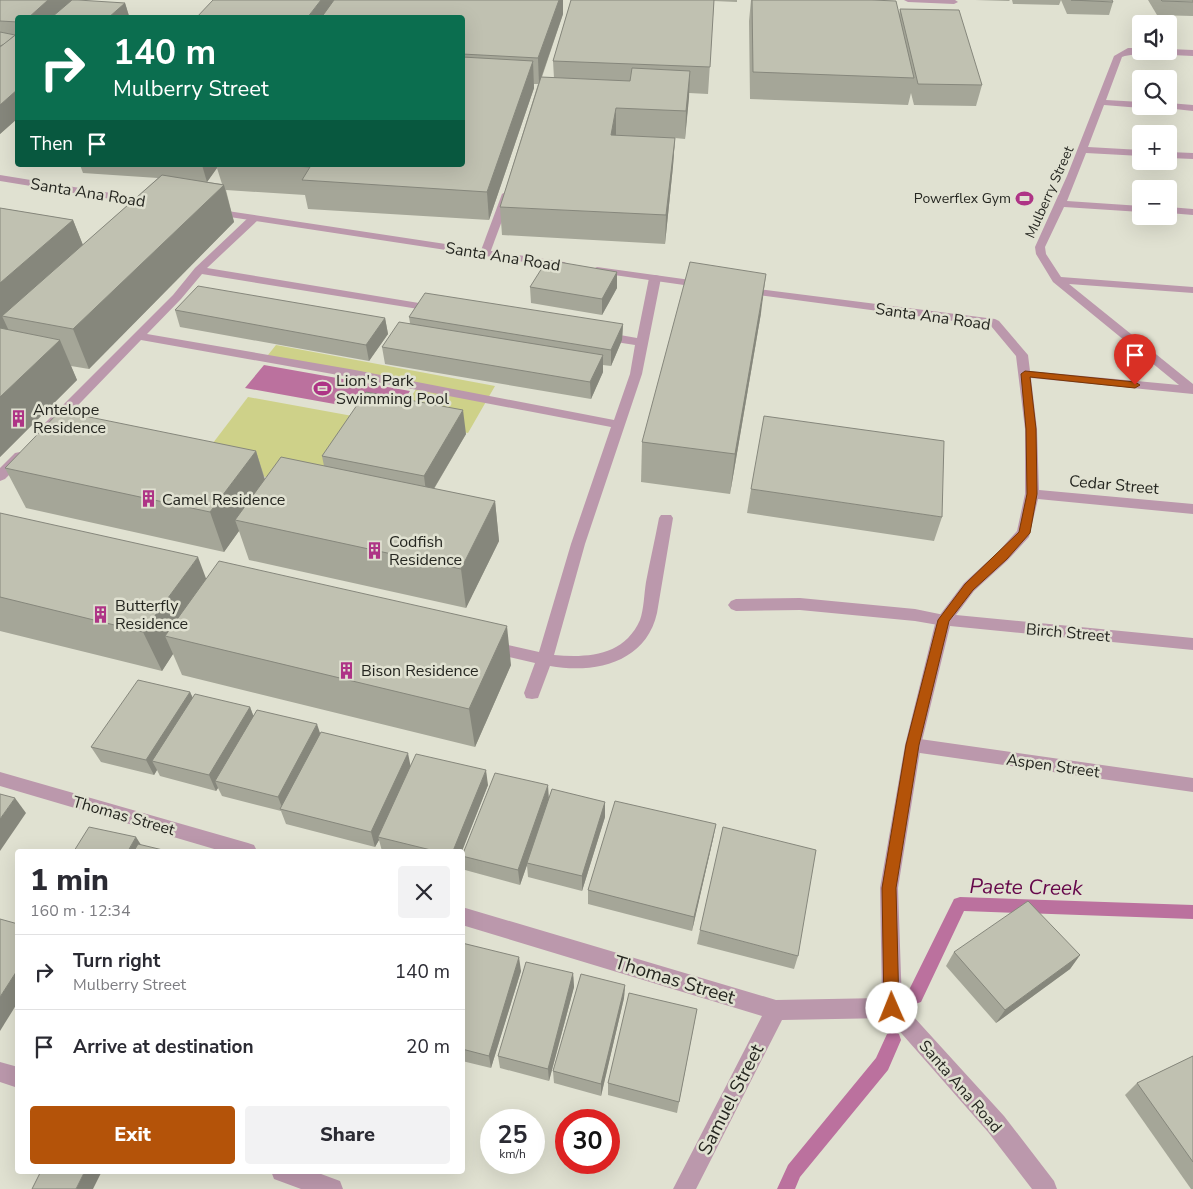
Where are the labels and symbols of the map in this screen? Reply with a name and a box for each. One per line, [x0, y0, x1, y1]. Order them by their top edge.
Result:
street label: Mulberry Street [1021, 143, 1078, 241]
street label: Santa Ana Road [29, 173, 147, 213]
sports icon: Powerflex Gym [1015, 188, 1035, 208]
place label: Powerflex Gym [914, 189, 1011, 208]
street label: Santa Ana Road [444, 237, 562, 277]
street label: Santa Ana Road [874, 298, 992, 336]
pin [1114, 334, 1156, 385]
place label: Lion's Park Swimming Pool [336, 370, 449, 410]
sports icon: Lion's Park Swimming Pool [312, 379, 332, 399]
place label: Antelope Residence [33, 399, 106, 439]
building icon: Antelope Residence [9, 408, 29, 428]
street label: Cedar Street [1068, 470, 1160, 500]
building icon: Camel Residence [138, 489, 158, 509]
place label: Camel Residence [162, 489, 285, 511]
place label: Codfish Residence [389, 531, 462, 571]
building icon: Codfish Residence [365, 540, 385, 560]
place label: Butterfly Residence [115, 595, 188, 635]
building icon: Butterfly Residence [91, 604, 111, 624]
street label: Birch Street [1025, 618, 1111, 648]
building icon: Bison Residence [337, 660, 357, 680]
place label: Bison Residence [361, 660, 478, 682]
street label: Aspen Street [1005, 749, 1101, 783]
street label: Thomas Street [70, 791, 178, 841]
water label: Paete Creek [969, 872, 1083, 902]
street label: Thomas Street [611, 949, 739, 1011]
position arrow [865, 981, 917, 1033]
street label: Santa Ana Road [914, 1036, 1007, 1138]
street label: Samuel Street [692, 1039, 770, 1159]
speed limit sign: 30 [555, 1109, 620, 1174]

